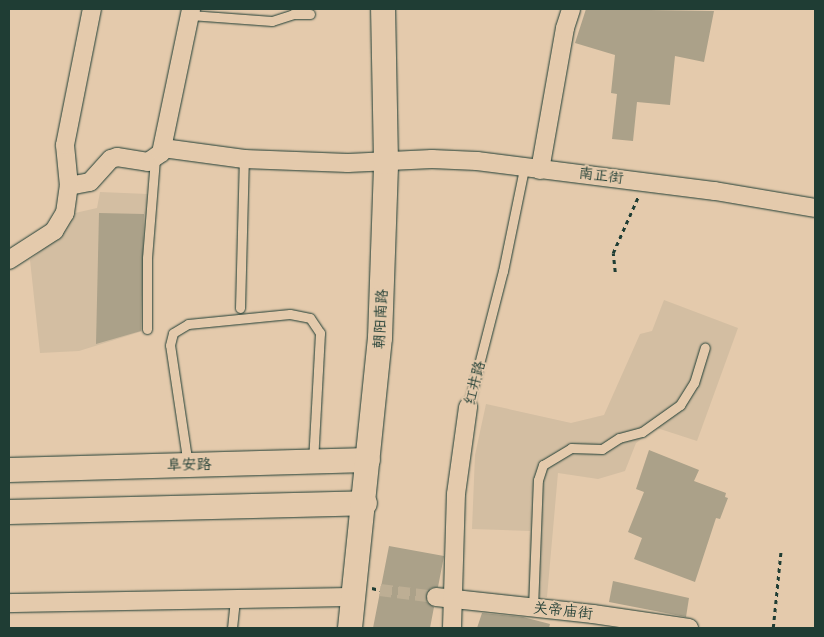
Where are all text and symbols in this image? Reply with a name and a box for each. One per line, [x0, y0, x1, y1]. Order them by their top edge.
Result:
street label: 南正街 [578, 164, 624, 188]
street label: 朝阳南路 [370, 289, 392, 349]
street label: 红井路 [461, 359, 489, 407]
street label: 阜安路 [166, 456, 212, 474]
street label: 关帝庙街 [532, 599, 594, 623]

